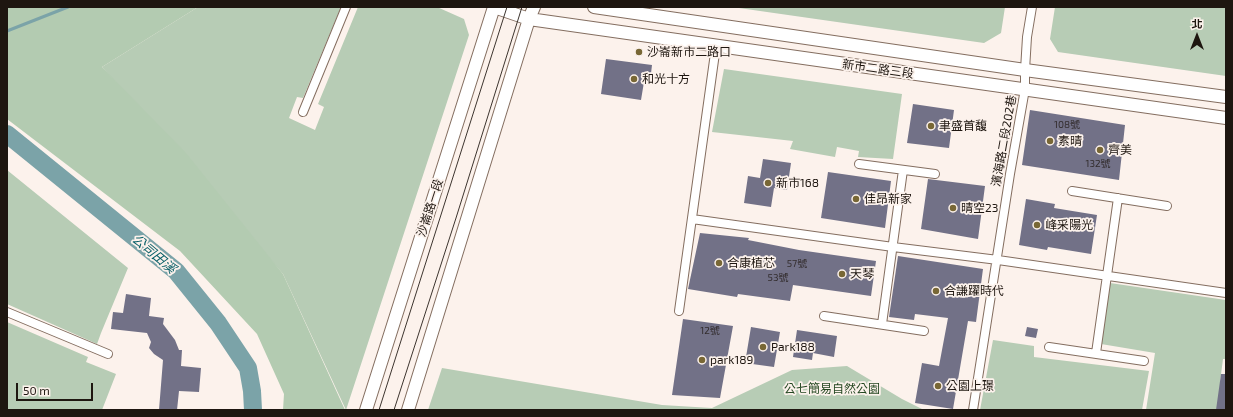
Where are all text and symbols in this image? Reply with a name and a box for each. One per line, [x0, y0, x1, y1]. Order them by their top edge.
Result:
north arrow [1177, 16, 1217, 56]
text: 北 [1192, 17, 1203, 30]
place label: 沙崙新市二路口 [647, 45, 731, 59]
marker: 沙崙新市二路口 [634, 47, 644, 57]
street label: 新市二路三段 [841, 57, 915, 81]
place label: 和光十方 [642, 72, 690, 86]
marker: 和光十方 [629, 74, 639, 84]
street label: 濱海路二段202巷 [989, 94, 1019, 188]
place label: 聿盛首馥 [939, 119, 987, 133]
house number: 108號 [1054, 119, 1080, 131]
marker: 聿盛首馥 [926, 121, 936, 131]
place label: 素晴 [1058, 134, 1082, 148]
marker: 素晴 [1045, 136, 1055, 146]
place label: 齊美 [1108, 143, 1132, 157]
marker: 齊美 [1095, 145, 1105, 155]
house number: 132號 [1085, 158, 1111, 170]
place label: 新市168 [776, 176, 819, 190]
street label: 沙崙路一段 [414, 177, 446, 239]
marker: 新市168 [763, 178, 773, 188]
place label: 佳昂新家 [864, 192, 912, 206]
marker: 佳昂新家 [851, 194, 861, 204]
place label: 晴空23 [961, 201, 998, 215]
marker: 晴空23 [948, 203, 958, 213]
place label: 峰采陽光 [1045, 218, 1093, 232]
marker: 峰采陽光 [1032, 220, 1042, 230]
water label: 公司田溪 [129, 231, 179, 277]
place label: 合康植芯 [727, 256, 775, 270]
marker: 合康植芯 [714, 258, 724, 268]
house number: 57號 [787, 258, 807, 270]
place label: 天琴 [850, 267, 874, 281]
marker: 天琴 [837, 269, 847, 279]
house number: 53號 [768, 272, 788, 284]
place label: 合謙躍時代 [944, 284, 1004, 298]
marker: 合謙躍時代 [931, 286, 941, 296]
house number: 12號 [700, 325, 720, 337]
place label: Park188 [771, 340, 815, 354]
marker: Park188 [758, 342, 768, 352]
place label: park189 [710, 353, 753, 367]
marker: park189 [697, 355, 707, 365]
scale bar [18, 375, 95, 401]
place label: 公園上璟 [946, 379, 994, 393]
marker: 公園上璟 [933, 381, 943, 391]
park label: 公七簡易自然公園 [784, 382, 880, 396]
text: 50 m [23, 383, 50, 397]

